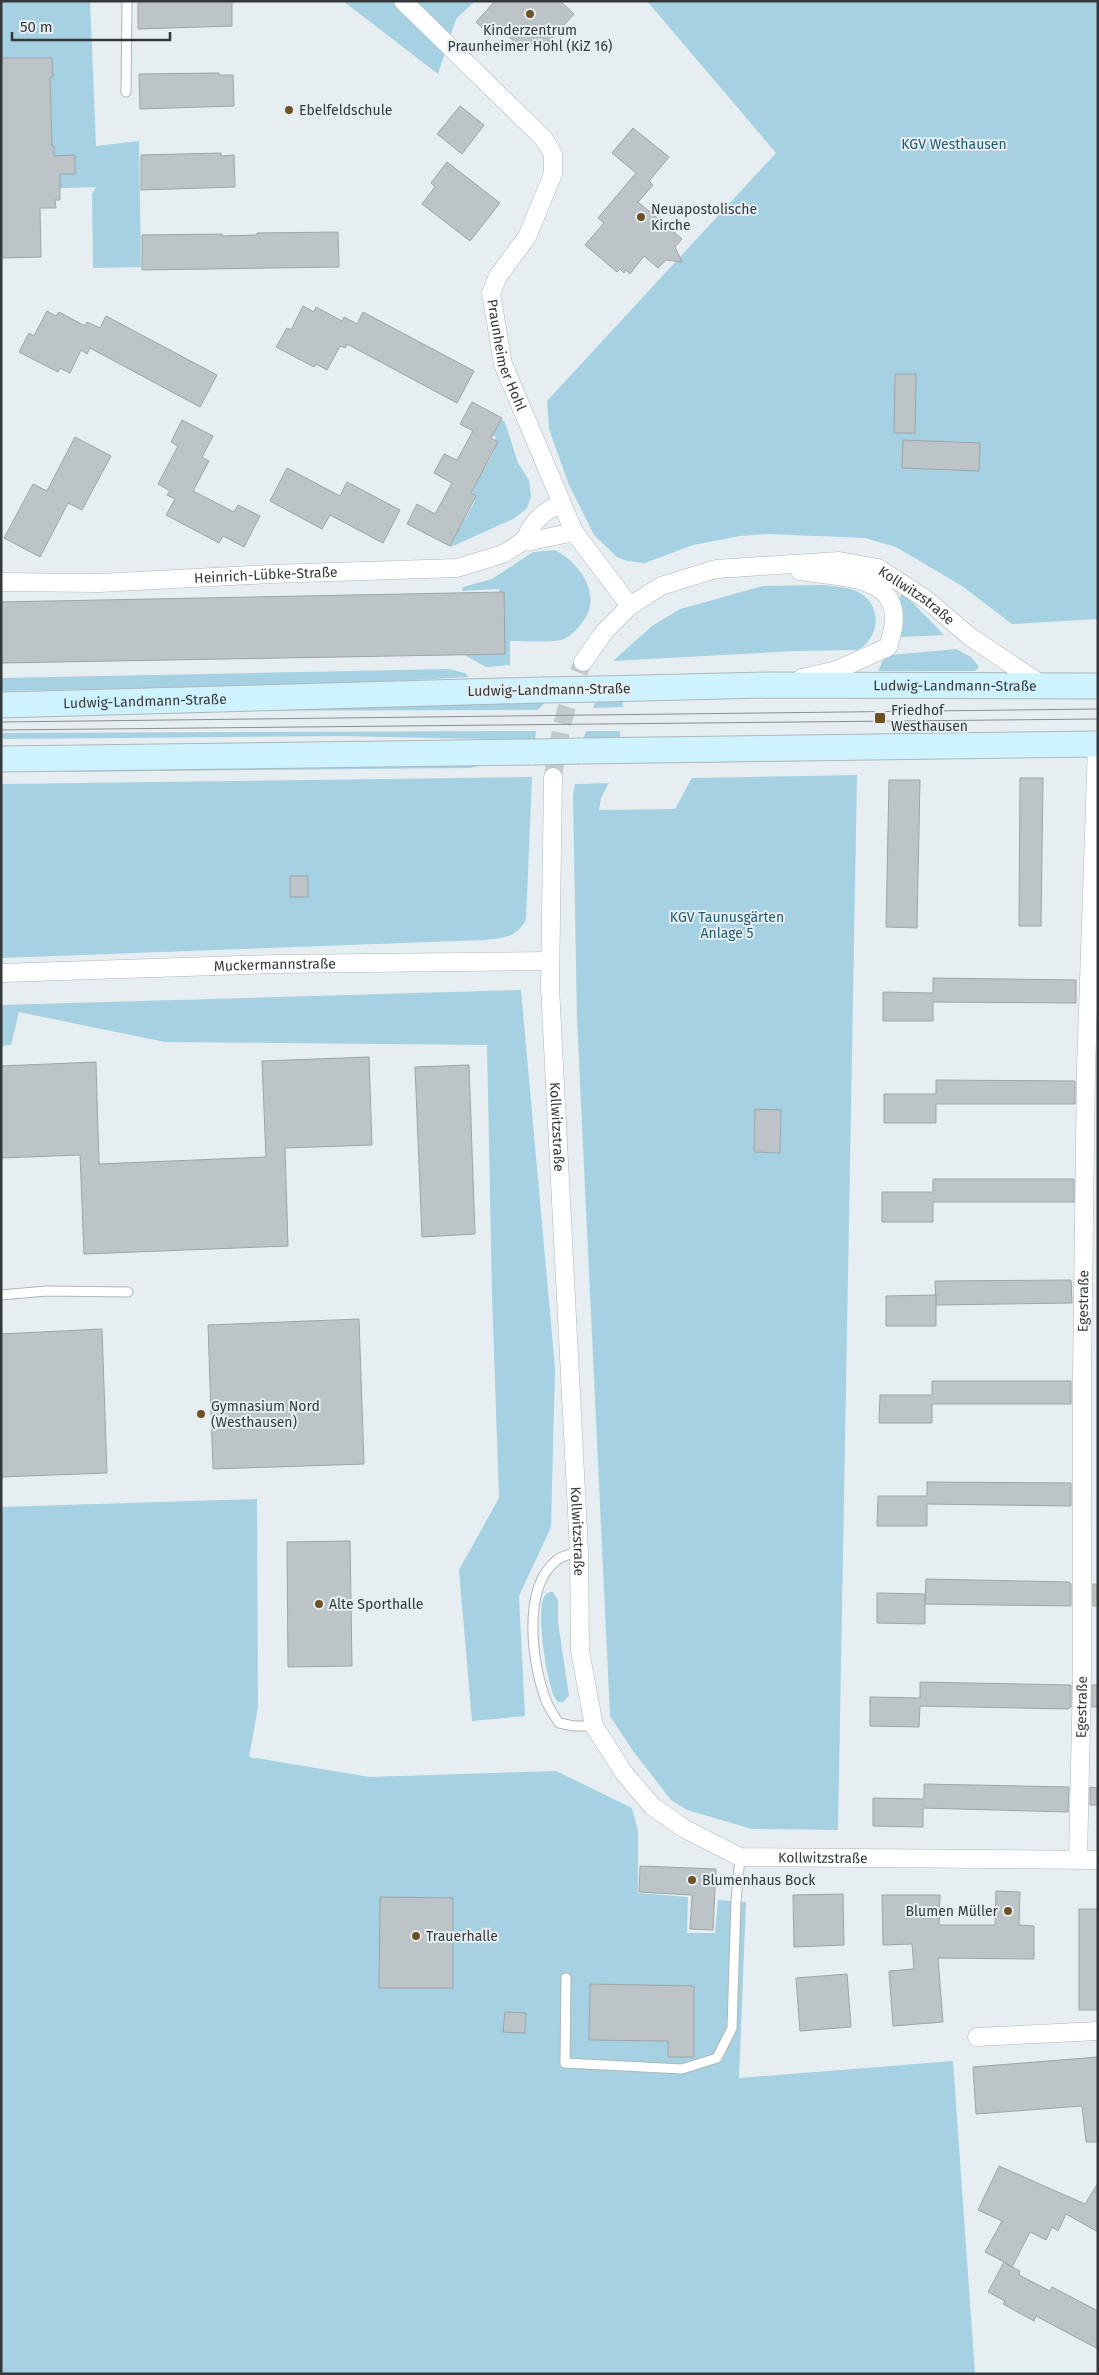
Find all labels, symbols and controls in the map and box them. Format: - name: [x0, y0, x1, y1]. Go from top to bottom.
- marker: Kinderzentrum Praunheimer Hohl (KiZ 16): [524, 8, 536, 20]
- scale bar: [12, 10, 170, 42]
- text: 50 m: [20, 18, 53, 36]
- place label: Kinderzentrum Praunheimer Hohl (KiZ 16): [448, 22, 612, 55]
- place label: Ebelfeldschule: [299, 102, 392, 119]
- marker: Ebelfeldschule: [283, 104, 295, 116]
- park label: KGV Westhausen: [901, 136, 1007, 153]
- place label: Neuapostolische Kirche: [651, 201, 757, 234]
- marker: Neuapostolische Kirche: [635, 211, 647, 223]
- street label: Praunheimer Hohl: [484, 298, 530, 413]
- street label: Kollwitzstraße: [875, 562, 958, 628]
- street label: Heinrich-Lübke-Straße: [194, 563, 338, 587]
- street label: Ludwig-Landmann-Straße: [873, 677, 1037, 694]
- street label: Ludwig-Landmann-Straße: [467, 680, 631, 700]
- street label: Ludwig-Landmann-Straße: [63, 690, 227, 712]
- place label: Friedhof Westhausen: [891, 702, 968, 735]
- marker: Friedhof Westhausen: [873, 711, 887, 725]
- park label: KGV Taunusgärten Anlage 5: [670, 909, 784, 942]
- street label: Muckermannstraße: [214, 955, 336, 975]
- street label: Kollwitzstraße: [546, 1082, 568, 1172]
- street label: Egestraße: [1074, 1270, 1092, 1332]
- place label: Gymnasium Nord (Westhausen): [211, 1398, 320, 1431]
- marker: Gymnasium Nord (Westhausen): [195, 1408, 207, 1420]
- street label: Kollwitzstraße: [567, 1486, 588, 1576]
- place label: Alte Sporthalle: [329, 1596, 423, 1613]
- marker: Alte Sporthalle: [313, 1598, 325, 1610]
- street label: Egestraße: [1072, 1676, 1091, 1738]
- street label: Kollwitzstraße: [778, 1849, 868, 1867]
- place label: Blumenhaus Bock: [702, 1872, 816, 1889]
- marker: Blumenhaus Bock: [686, 1874, 698, 1886]
- place label: Blumen Müller: [905, 1903, 999, 1920]
- marker: Blumen Müller: [1002, 1905, 1014, 1917]
- place label: Trauerhalle: [426, 1928, 498, 1945]
- marker: Trauerhalle: [410, 1930, 422, 1942]

